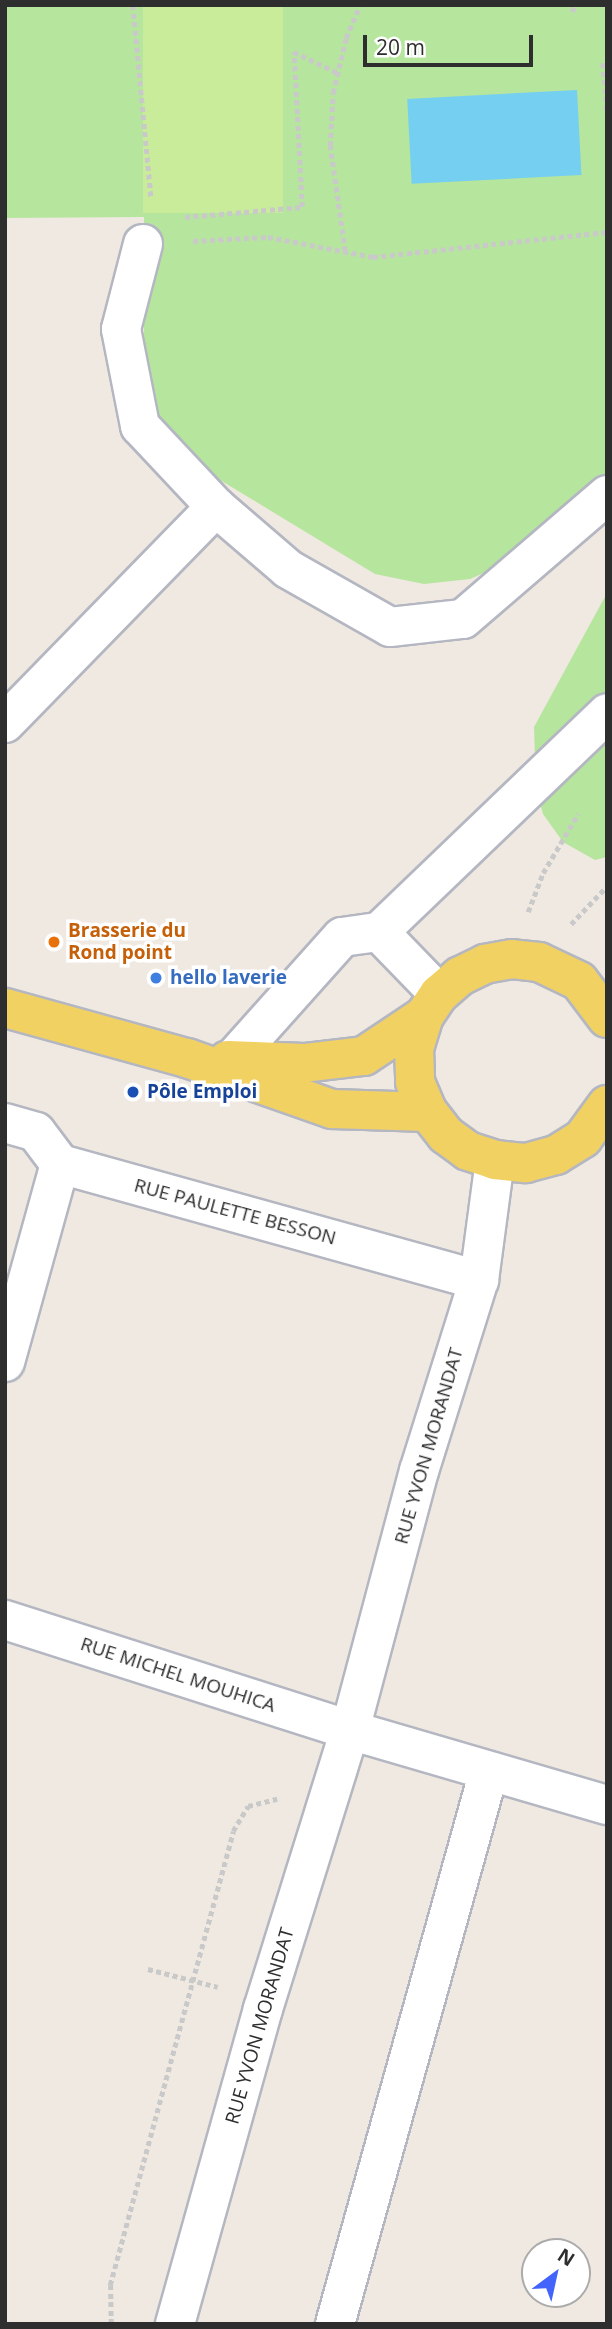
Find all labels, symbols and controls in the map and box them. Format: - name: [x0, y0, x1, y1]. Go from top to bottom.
- scale bar: [367, 21, 537, 65]
- text: 20 m: [376, 33, 425, 61]
- place label: Brasserie du Rond point: [68, 920, 186, 964]
- marker: Brasserie du Rond point: [46, 934, 62, 950]
- place label: hello laverie: [170, 967, 287, 989]
- marker: hello laverie: [148, 970, 164, 986]
- place label: Pôle Emploi: [147, 1081, 257, 1103]
- marker: Pôle Emploi: [125, 1084, 141, 1100]
- street label: RUE PAULETTE BESSON: [132, 1174, 338, 1250]
- street label: RUE YVON MORANDAT: [390, 1345, 468, 1547]
- street label: RUE MICHEL MOUHICA: [78, 1633, 278, 1717]
- street label: RUE YVON MORANDAT: [221, 1925, 299, 2127]
- north arrow: [521, 2238, 591, 2308]
- text: N: [553, 2242, 580, 2272]

